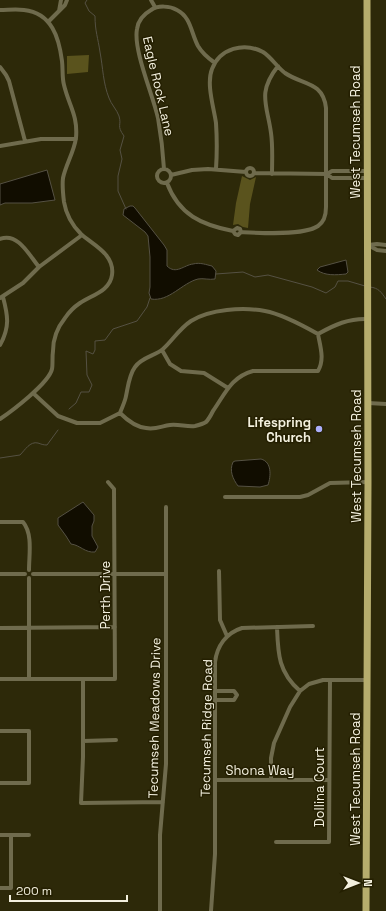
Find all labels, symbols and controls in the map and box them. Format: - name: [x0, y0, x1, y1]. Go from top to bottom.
- street label: Eagle Rock Lane: [139, 35, 178, 138]
- street label: West Tecumseh Road: [347, 65, 364, 199]
- street label: West Tecumseh Road: [348, 389, 365, 523]
- place label: Lifespring Church: [248, 414, 311, 446]
- marker: Lifespring Church: [314, 424, 324, 434]
- street label: Perth Drive: [97, 561, 114, 629]
- street label: Tecumseh Meadows Drive: [145, 637, 164, 799]
- street label: Tecumseh Ridge Road: [197, 659, 216, 797]
- street label: West Tecumseh Road: [347, 712, 364, 846]
- street label: Dollina Court: [311, 747, 328, 827]
- street label: Shona Way: [225, 762, 295, 779]
- north arrow: [338, 863, 378, 903]
- scale bar: [10, 877, 127, 903]
- text: N: [361, 879, 375, 887]
- text: 200 m: [16, 883, 52, 899]

